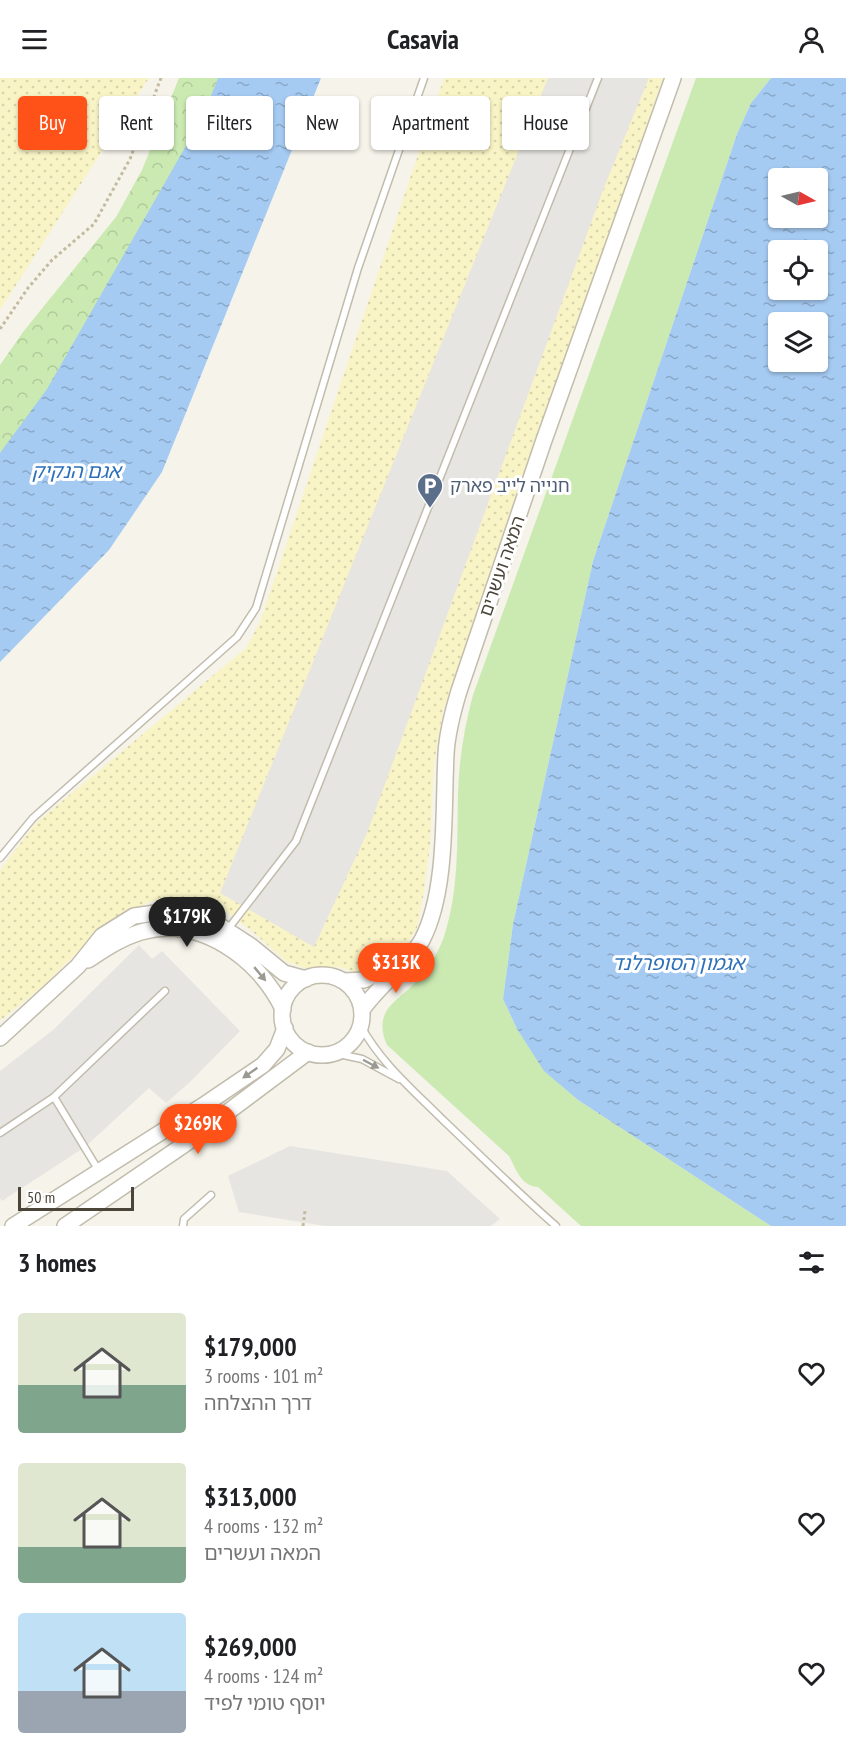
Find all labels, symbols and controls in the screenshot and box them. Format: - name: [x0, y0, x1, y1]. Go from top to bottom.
- text: Casavia: [387, 22, 459, 56]
- icon: menu: [18, 23, 51, 56]
- icon: person: [795, 23, 828, 56]
- chip: Buy: [18, 96, 87, 150]
- chip: Rent: [99, 96, 174, 150]
- chip: Filters: [186, 96, 273, 150]
- chip: New: [285, 96, 359, 150]
- chip: Apartment: [371, 96, 490, 150]
- chip: House: [502, 96, 589, 150]
- north arrow: [768, 168, 828, 228]
- map controls: [768, 168, 828, 372]
- button: locate: [768, 240, 828, 300]
- button: layers: [768, 312, 828, 372]
- water label: אגם הנקיק: [31, 458, 123, 484]
- parking icon: חנייה לייב פארק: [415, 471, 445, 509]
- place label: חנייה לייב פארק: [450, 474, 570, 497]
- street label: המאה ועשרים: [474, 512, 530, 619]
- pin: $179K: [145, 897, 229, 948]
- text: $179K: [163, 903, 211, 929]
- pin: $313K: [354, 943, 438, 994]
- text: $313K: [372, 949, 420, 975]
- water label: אגמון הסופרלנד: [612, 950, 746, 976]
- one-way arrow: [253, 966, 266, 981]
- one-way arrow: [363, 1059, 380, 1069]
- one-way arrow: [242, 1067, 258, 1078]
- pin: $269K: [156, 1104, 240, 1155]
- text: $269K: [174, 1110, 222, 1136]
- scale bar: [18, 1184, 134, 1212]
- text: 50 m: [27, 1187, 55, 1207]
- text: 3 homes: [18, 1246, 96, 1279]
- icon: filters: [795, 1246, 828, 1279]
- text: $179,000: [204, 1330, 297, 1363]
- icon: home: [66, 1337, 138, 1409]
- icon: heart: [795, 1357, 828, 1390]
- text: 3 rooms · 101 m²: [204, 1363, 323, 1389]
- text: דרך ההצלחה: [204, 1390, 312, 1416]
- text: $313,000: [204, 1480, 297, 1513]
- icon: home: [66, 1487, 138, 1559]
- icon: heart: [795, 1507, 828, 1540]
- text: 4 rooms · 132 m²: [204, 1513, 323, 1539]
- text: המאה ועשרים: [204, 1540, 321, 1566]
- text: $269,000: [204, 1630, 297, 1663]
- icon: home: [66, 1637, 138, 1709]
- icon: heart: [795, 1657, 828, 1690]
- text: 4 rooms · 124 m²: [204, 1663, 323, 1689]
- text: יוסף טומי לפיד: [204, 1690, 326, 1716]

